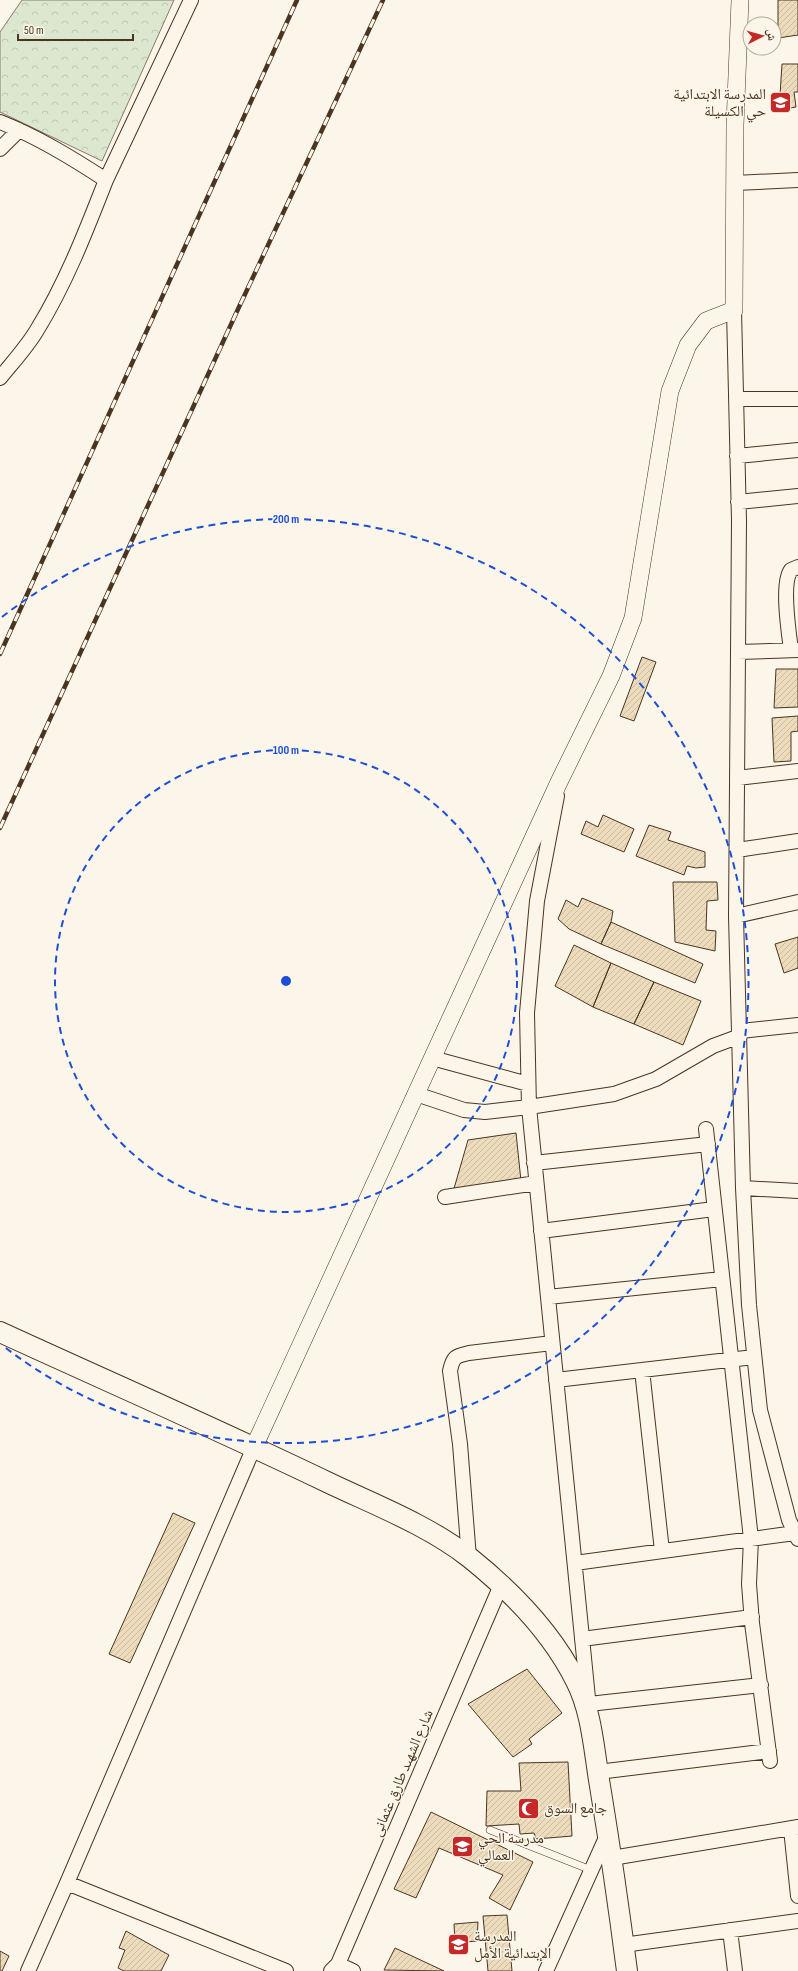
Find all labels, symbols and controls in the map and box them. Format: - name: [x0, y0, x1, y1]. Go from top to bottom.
- scale bar: [18, 16, 133, 42]
- north arrow: [742, 16, 782, 56]
- text: 50 m: [24, 23, 44, 38]
- text: ش: [763, 29, 779, 42]
- place label: المدرسة الابتدائية حي الكسيلة: [673, 85, 766, 123]
- school or university icon: المدرسة الابتدائية حي الكسيلة: [768, 90, 794, 116]
- text: 200 m: [273, 512, 299, 527]
- text: 100 m: [273, 743, 299, 758]
- centre of rings: [279, 974, 293, 988]
- street label: شارع الشهىد طارق عثمانى: [367, 1707, 438, 1840]
- mosque icon: جامع السوق: [516, 1795, 542, 1821]
- place label: جامع السوق: [544, 1799, 608, 1818]
- place label: مدرسة الحي العمالي: [478, 1829, 544, 1867]
- school or university icon: مدرسة الحي العمالي: [449, 1834, 475, 1860]
- place label: المدرسة الإبتدائية الأمل: [474, 1927, 551, 1963]
- school or university icon: المدرسة الإبتدائية الأمل: [446, 1932, 472, 1958]

